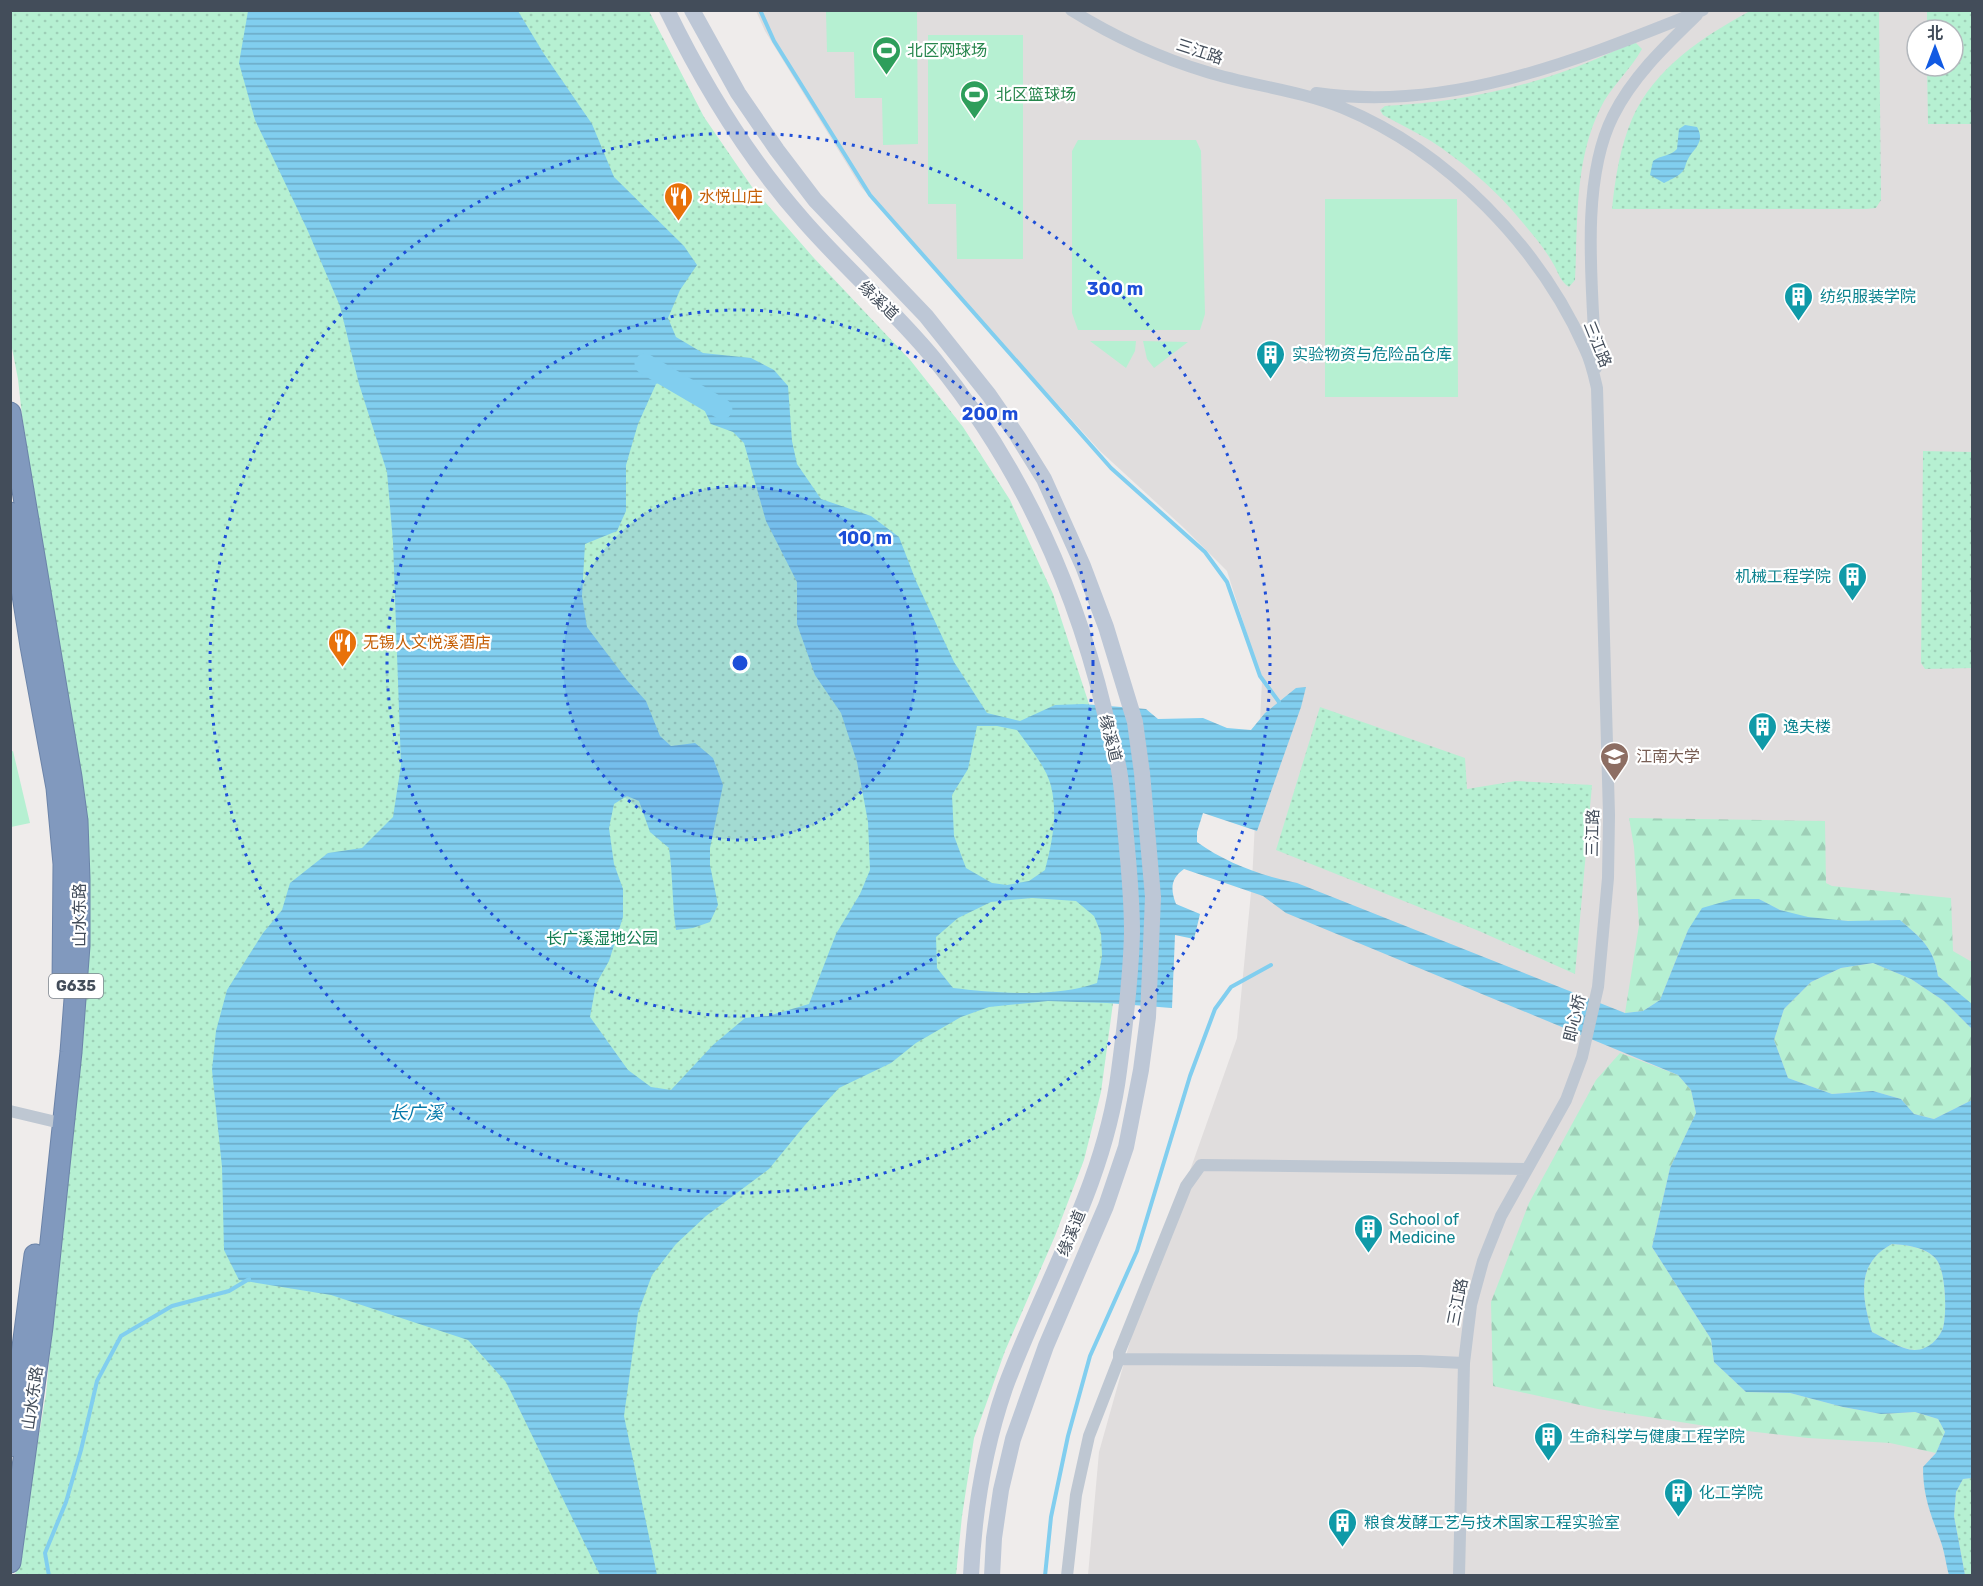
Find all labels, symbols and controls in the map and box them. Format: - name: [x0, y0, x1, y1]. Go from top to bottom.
- north arrow: [1905, 18, 1965, 78]
- text: 北: [1927, 24, 1943, 43]
- sports icon: 北区网球场: [870, 34, 902, 76]
- street label: 三江路: [1174, 35, 1226, 68]
- place label: 北区网球场: [907, 41, 987, 60]
- sports icon: 北区篮球场: [959, 78, 991, 120]
- place label: 北区篮球场: [996, 85, 1076, 104]
- restaurant icon: 水悦山庄: [662, 180, 694, 222]
- place label: 水悦山庄: [699, 187, 763, 206]
- street label: 缘溪道: [855, 277, 903, 324]
- text: 300 m: [1087, 278, 1143, 300]
- building icon: 纺织服装学院: [1783, 280, 1815, 322]
- place label: 纺织服装学院: [1820, 287, 1916, 306]
- street label: 三江路: [1580, 318, 1615, 370]
- building icon: 实验物资与危险品仓库: [1255, 338, 1287, 380]
- place label: 实验物资与危险品仓库: [1292, 345, 1452, 364]
- text: 200 m: [962, 403, 1018, 425]
- text: 100 m: [838, 527, 892, 549]
- building icon: 机械工程学院: [1836, 560, 1868, 602]
- place label: 机械工程学院: [1735, 567, 1831, 586]
- restaurant icon: 无锡人文悦溪酒店: [326, 626, 358, 668]
- place label: 无锡人文悦溪酒店: [363, 633, 491, 652]
- centre of rings: [730, 653, 750, 673]
- building icon: 逸夫楼: [1746, 710, 1778, 752]
- street label: 缘溪道: [1095, 713, 1126, 764]
- place label: 逸夫楼: [1783, 717, 1831, 736]
- school or university icon: 江南大学: [1599, 740, 1631, 782]
- place label: 江南大学: [1636, 747, 1700, 766]
- street label: 三江路: [1583, 809, 1602, 857]
- street label: 山水东路: [70, 883, 89, 947]
- park label: 长广溪湿地公园: [546, 929, 658, 948]
- road number: G635: [49, 974, 103, 998]
- street label: 即心桥: [1560, 993, 1589, 1044]
- water label: 长广溪: [389, 1102, 445, 1124]
- street label: 缘溪道: [1054, 1207, 1089, 1259]
- place label: School of Medicine: [1389, 1210, 1460, 1247]
- building icon: School of Medicine: [1352, 1212, 1384, 1254]
- street label: 三江路: [1444, 1277, 1471, 1327]
- street label: 山水东路: [19, 1365, 46, 1431]
- building icon: 生命科学与健康工程学院: [1532, 1420, 1564, 1462]
- place label: 生命科学与健康工程学院: [1569, 1427, 1745, 1446]
- building icon: 化工学院: [1662, 1476, 1694, 1518]
- place label: 化工学院: [1699, 1483, 1763, 1502]
- building icon: 粮食发酵工艺与技术国家工程实验室: [1327, 1506, 1359, 1548]
- place label: 粮食发酵工艺与技术国家工程实验室: [1364, 1513, 1620, 1532]

